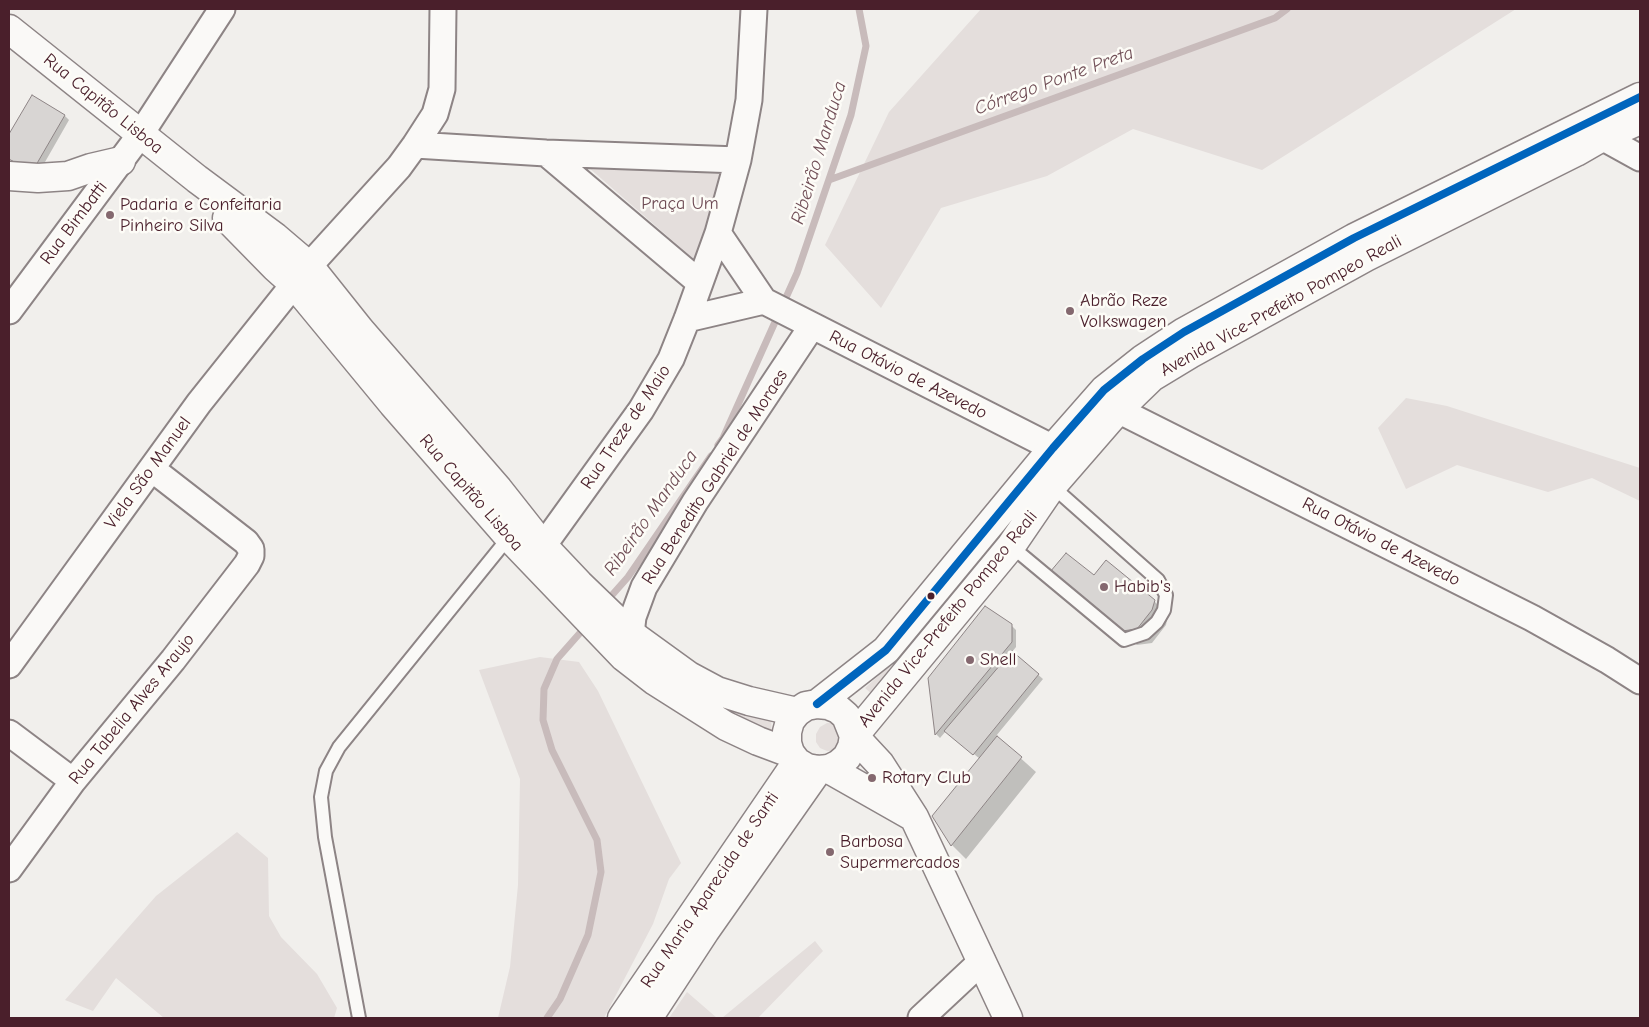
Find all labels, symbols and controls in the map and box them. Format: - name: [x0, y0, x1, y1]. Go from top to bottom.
- water label: Córrego Ponte Preta: [972, 42, 1136, 120]
- street label: Rua Capitão Lisboa: [39, 49, 167, 159]
- water label: Ribeirão Manduca: [786, 79, 852, 227]
- street label: Rua Bimbatti: [36, 177, 112, 269]
- park label: Praça Um: [641, 193, 719, 215]
- place label: Padaria e Confeitaria Pinheiro Silva: [120, 194, 282, 236]
- marker: Padaria e Confeitaria Pinheiro Silva: [104, 209, 116, 221]
- street label: Avenida Vice-Prefeito Pompeo Reali: [1156, 230, 1406, 382]
- place label: Abrão Reze Volkswagen: [1080, 290, 1167, 332]
- marker: Abrão Reze Volkswagen: [1064, 305, 1076, 317]
- street label: Rua Otávio de Azevedo: [825, 326, 991, 424]
- street label: Rua Treze de Maio: [576, 361, 676, 493]
- street label: Rua Benedito Gabriel de Moraes: [637, 365, 793, 589]
- street label: Viela São Manuel: [100, 413, 196, 533]
- street label: Rua Capitão Lisboa: [414, 430, 528, 556]
- water label: Ribeirão Manduca: [599, 446, 703, 580]
- street label: Rua Otávio de Azevedo: [1298, 493, 1464, 591]
- street label: Avenida Vice-Prefeito Pompeo Reali: [854, 506, 1042, 732]
- place label: Habib's: [1114, 576, 1171, 598]
- marker: Habib's: [1098, 581, 1110, 593]
- unlabelled marker: [926, 591, 936, 601]
- street label: Rua Tabelia Alves Araujo: [65, 629, 199, 789]
- place label: Shell: [980, 649, 1016, 671]
- marker: Shell: [964, 654, 976, 666]
- place label: Rotary Club: [882, 767, 971, 789]
- marker: Rotary Club: [866, 772, 878, 784]
- street label: Rua Maria Aparecida de Santi: [636, 788, 784, 992]
- place label: Barbosa Supermercados: [840, 831, 960, 874]
- marker: Barbosa Supermercados: [824, 846, 836, 858]

